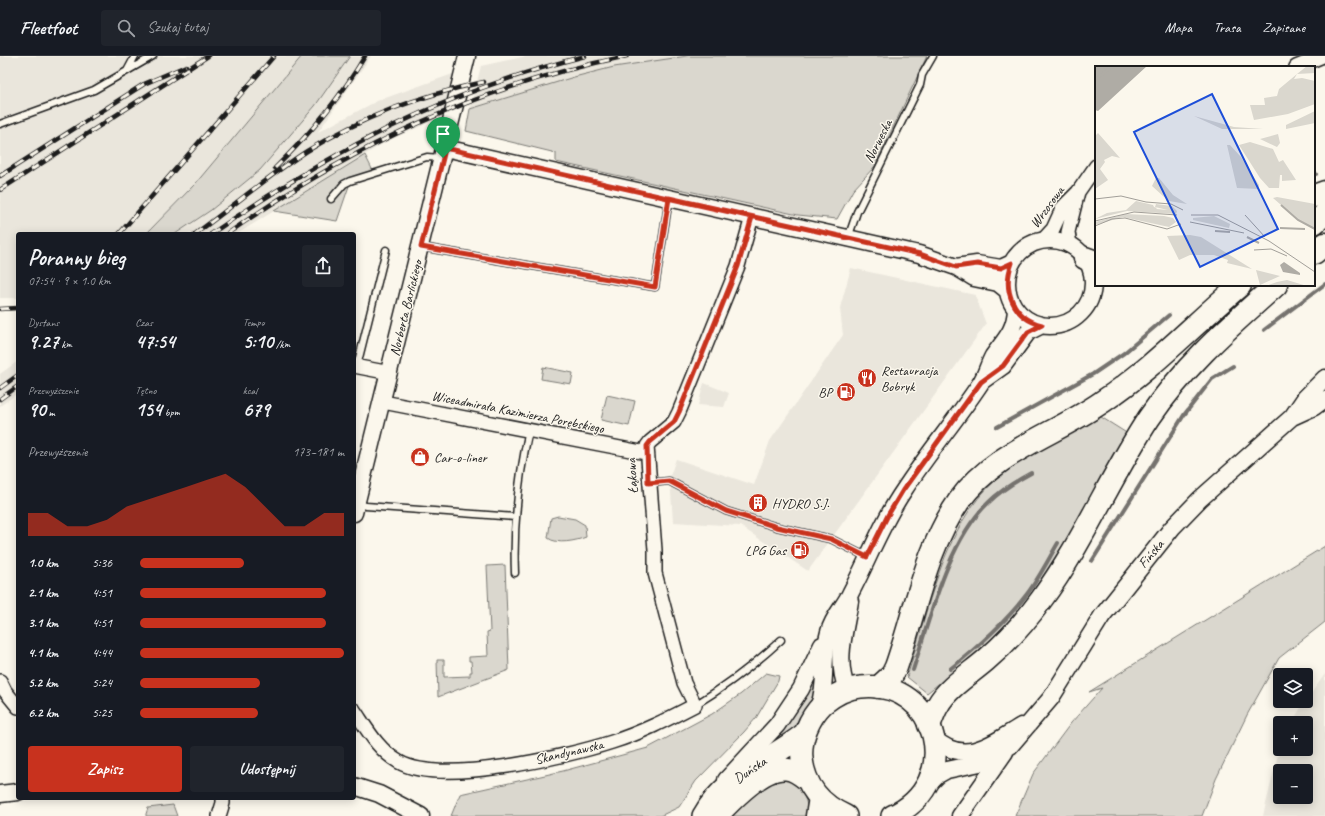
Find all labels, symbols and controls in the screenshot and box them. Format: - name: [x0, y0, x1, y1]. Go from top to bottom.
- search box: [101, 10, 381, 46]
- text: Fleetfoot: [20, 16, 77, 40]
- icon: search: [115, 17, 137, 39]
- text: Szukaj tutaj: [147, 18, 208, 37]
- text: Mapa: [1165, 19, 1192, 36]
- text: Trasa: [1214, 19, 1241, 36]
- text: Zapisane: [1263, 19, 1305, 36]
- inset map: [1095, 66, 1315, 286]
- street label: Norweska: [860, 116, 897, 165]
- pin: [426, 117, 460, 158]
- icon: arrive: [432, 123, 454, 145]
- street label: Wrzosowa: [1026, 182, 1068, 231]
- text: Poranny bieg: [28, 244, 125, 272]
- button: share: [302, 245, 344, 287]
- street label: Norberta Barlickiego: [386, 256, 427, 358]
- text: 07:54 · 9 × 1.0 km: [28, 273, 111, 289]
- text: Dystans: [28, 315, 59, 329]
- text: Czas: [135, 315, 153, 329]
- text: Tempo: [243, 315, 264, 329]
- text: 9.27: [28, 329, 59, 354]
- text: 47:54: [135, 329, 175, 354]
- text: 5:10: [243, 329, 273, 354]
- text: km: [59, 337, 72, 351]
- text: /km: [273, 337, 290, 351]
- place label: Restauracja Bobryk: [881, 362, 939, 395]
- restaurant icon: Restauracja Bobryk: [856, 367, 878, 389]
- fuel station icon: BP: [835, 381, 857, 403]
- text: Przewyższenie: [28, 383, 78, 397]
- text: Tętno: [135, 383, 156, 397]
- text: kcal: [243, 383, 257, 397]
- place label: BP: [818, 384, 834, 401]
- street label: Wiceadmirała Kazimierza Porębskiego: [431, 387, 606, 437]
- text: 90: [28, 397, 46, 422]
- text: 154: [135, 397, 162, 422]
- text: 679: [243, 397, 270, 422]
- text: m: [46, 405, 55, 419]
- text: bpm: [162, 405, 180, 419]
- text: Przewyższenie: [28, 444, 88, 460]
- text: 173–181 m: [293, 444, 344, 460]
- shop icon: Car-o-liner: [409, 446, 431, 468]
- place label: Car-o-liner: [434, 449, 488, 466]
- street label: Łąkowa: [622, 457, 642, 494]
- building icon: HYDRO S.J.: [747, 492, 769, 514]
- place label: HYDRO S.J.: [772, 495, 830, 512]
- street label: Fińska: [1134, 536, 1168, 571]
- fuel station icon: LPG Gas: [789, 539, 811, 561]
- place label: LPG Gas: [745, 542, 787, 559]
- text: 1.0 km: [28, 555, 58, 571]
- text: 5:36: [92, 555, 112, 571]
- text: 2.1 km: [28, 585, 58, 601]
- text: 4:51: [92, 585, 112, 601]
- text: 3.1 km: [28, 615, 58, 631]
- text: 4:51: [92, 615, 112, 631]
- text: 4.1 km: [28, 645, 58, 661]
- text: 4:44: [92, 645, 112, 661]
- map controls: [1273, 668, 1313, 804]
- button: layers: [1273, 668, 1313, 708]
- text: 5.2 km: [28, 675, 58, 691]
- text: 5:24: [92, 675, 112, 691]
- text: 6.2 km: [28, 705, 59, 721]
- text: 5:25: [92, 705, 112, 721]
- button: +: [1273, 716, 1313, 756]
- street label: Skandynawska: [533, 736, 606, 768]
- button: Zapisz: [28, 746, 182, 792]
- button: Udostępnij: [190, 746, 344, 792]
- street label: Duńska: [730, 753, 770, 787]
- button: −: [1273, 764, 1313, 804]

